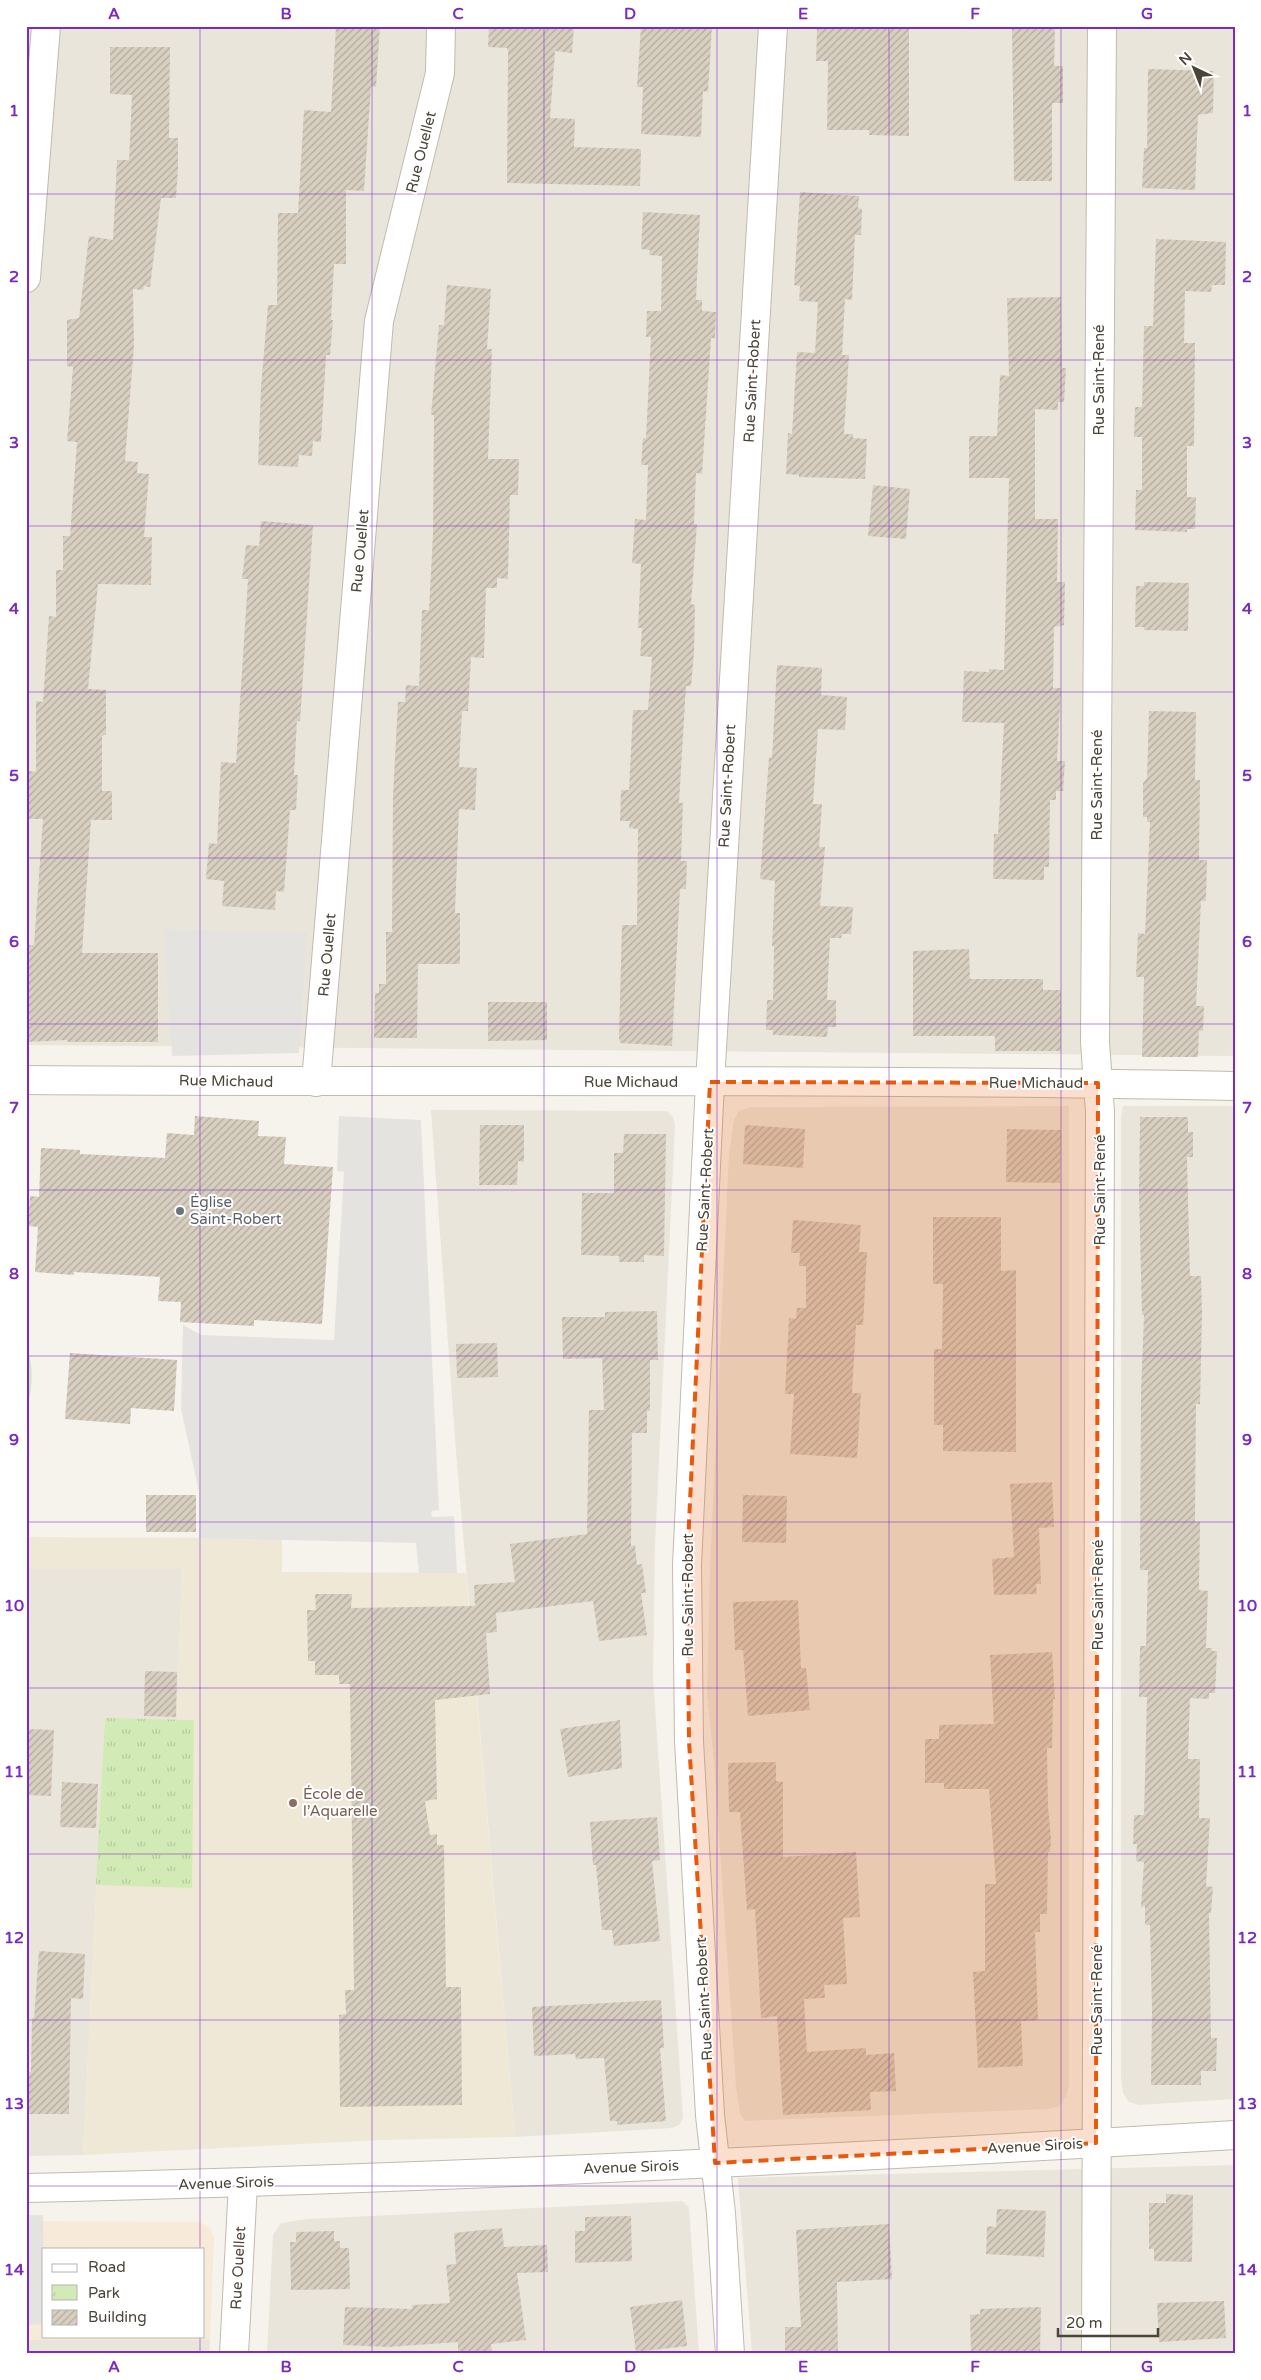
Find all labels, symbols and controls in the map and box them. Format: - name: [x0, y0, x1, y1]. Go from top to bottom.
- text: A: [108, 4, 120, 24]
- text: B: [280, 4, 292, 24]
- text: C: [452, 4, 464, 24]
- text: D: [624, 4, 636, 24]
- text: E: [798, 4, 808, 24]
- text: F: [970, 4, 980, 24]
- text: G: [1141, 4, 1153, 24]
- north arrow: [1168, 42, 1218, 92]
- text: N: [1176, 49, 1195, 69]
- text: 1: [9, 101, 19, 121]
- text: 1: [1242, 101, 1252, 121]
- street label: Rue Ouellet: [402, 109, 440, 195]
- text: 2: [9, 267, 19, 287]
- text: 2: [1242, 267, 1252, 287]
- street label: Rue Saint-Robert: [740, 319, 764, 443]
- street label: Rue Saint-René: [1090, 324, 1108, 436]
- text: 3: [9, 433, 19, 453]
- text: 3: [1242, 433, 1252, 453]
- street label: Rue Ouellet: [347, 508, 373, 593]
- text: 4: [9, 599, 19, 619]
- text: 4: [1242, 599, 1252, 619]
- street label: Rue Saint-Robert: [715, 724, 739, 848]
- street label: Rue Saint-René: [1088, 729, 1106, 841]
- text: 5: [9, 766, 19, 786]
- text: 5: [1242, 766, 1252, 786]
- street label: Rue Ouellet: [314, 912, 340, 997]
- text: 6: [9, 932, 19, 952]
- text: 6: [1242, 932, 1252, 952]
- street label: Rue Michaud: [179, 1071, 273, 1091]
- street label: Rue Michaud: [584, 1073, 678, 1091]
- street label: Rue Michaud: [989, 1074, 1083, 1092]
- text: 7: [9, 1098, 19, 1118]
- text: 7: [1242, 1098, 1252, 1118]
- street label: Rue Saint-Robert: [693, 1128, 717, 1252]
- street label: Rue Saint-René: [1091, 1134, 1109, 1246]
- place label: Église Saint-Robert: [190, 1193, 282, 1228]
- marker: Église Saint-Robert: [174, 1205, 186, 1217]
- text: 8: [9, 1264, 19, 1284]
- text: 8: [1242, 1264, 1252, 1284]
- text: 9: [9, 1430, 19, 1450]
- text: 9: [1242, 1430, 1252, 1450]
- street label: Rue Saint-Robert: [679, 1533, 697, 1657]
- street label: Rue Saint-René: [1089, 1539, 1107, 1651]
- text: 10: [4, 1596, 24, 1616]
- text: 10: [1237, 1596, 1257, 1616]
- text: 11: [4, 1762, 24, 1782]
- text: 11: [1237, 1762, 1257, 1782]
- place label: École de l’Aquarelle: [303, 1785, 378, 1820]
- marker: École de l’Aquarelle: [287, 1797, 299, 1809]
- text: 12: [4, 1928, 24, 1948]
- text: 12: [1237, 1928, 1257, 1948]
- street label: Rue Saint-Robert: [692, 1937, 716, 2061]
- street label: Rue Saint-René: [1088, 1944, 1106, 2056]
- text: 13: [4, 2094, 24, 2114]
- text: 13: [1237, 2094, 1257, 2114]
- street label: Avenue Sirois: [987, 2134, 1083, 2158]
- street label: Avenue Sirois: [583, 2156, 679, 2178]
- street label: Avenue Sirois: [178, 2172, 274, 2194]
- street label: Rue Ouellet: [227, 2226, 249, 2310]
- legend: [42, 2248, 205, 2338]
- text: Road: [88, 2258, 126, 2276]
- text: 14: [4, 2260, 24, 2280]
- text: 14: [1237, 2260, 1257, 2280]
- text: Park: [88, 2284, 120, 2302]
- scale bar: [1058, 2305, 1158, 2337]
- text: Building: [88, 2308, 147, 2326]
- text: 20 m: [1066, 2314, 1103, 2332]
- text: A: [108, 2357, 120, 2377]
- text: B: [280, 2357, 292, 2377]
- text: C: [452, 2357, 464, 2377]
- text: D: [624, 2357, 636, 2377]
- text: E: [798, 2357, 808, 2377]
- text: F: [970, 2357, 980, 2377]
- text: G: [1141, 2357, 1153, 2377]

